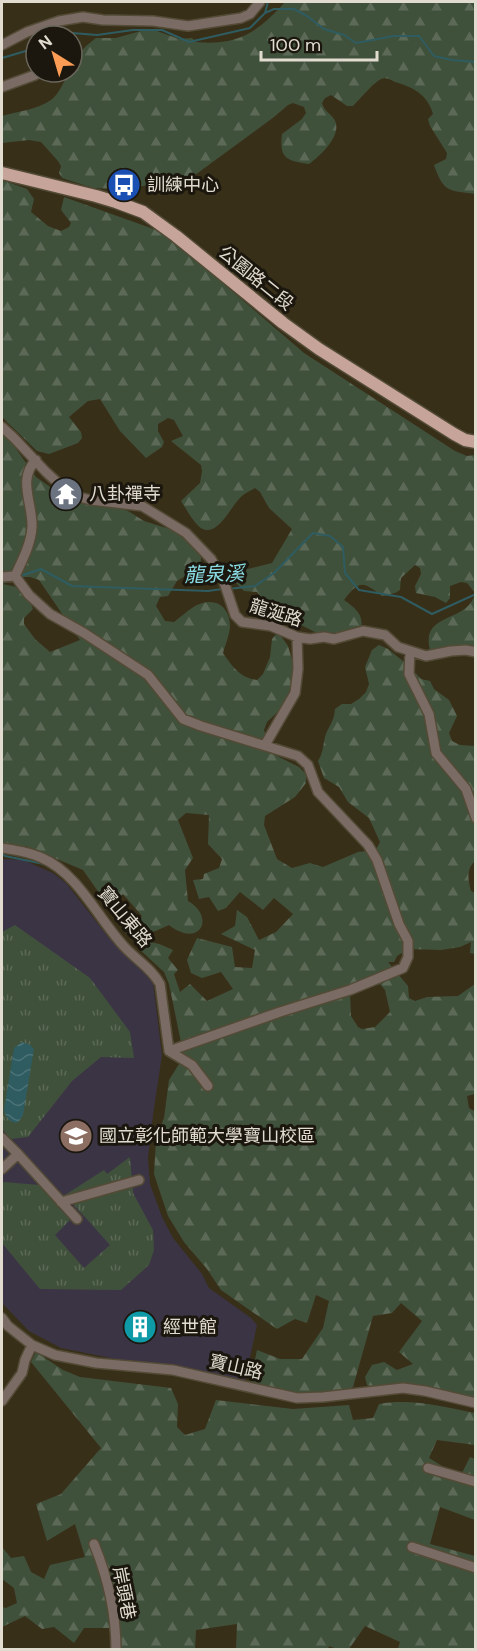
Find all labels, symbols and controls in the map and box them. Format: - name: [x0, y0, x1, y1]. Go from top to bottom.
- north arrow: [24, 24, 84, 84]
- scale bar: [261, 24, 376, 62]
- text: N: [34, 31, 56, 54]
- text: 100 m: [270, 33, 321, 57]
- bus stop icon: 訓練中心: [106, 167, 142, 203]
- place label: 訓練中心: [147, 173, 219, 197]
- street label: 公園路二段: [213, 240, 299, 316]
- temple icon: 八卦禪寺: [48, 476, 84, 512]
- place label: 八卦禪寺: [89, 482, 161, 506]
- water label: 龍泉溪: [184, 560, 247, 588]
- street label: 龍涎路: [247, 594, 305, 632]
- street label: 寶山東路: [93, 882, 157, 952]
- school or university icon: 國立彰化師範大學寶山校區: [58, 1118, 94, 1154]
- place label: 國立彰化師範大學寶山校區: [99, 1124, 315, 1148]
- building icon: 經世館: [122, 1309, 158, 1345]
- place label: 經世館: [163, 1315, 217, 1339]
- street label: 寶山路: [207, 1349, 265, 1385]
- street label: 岸頭巷: [107, 1564, 141, 1622]

